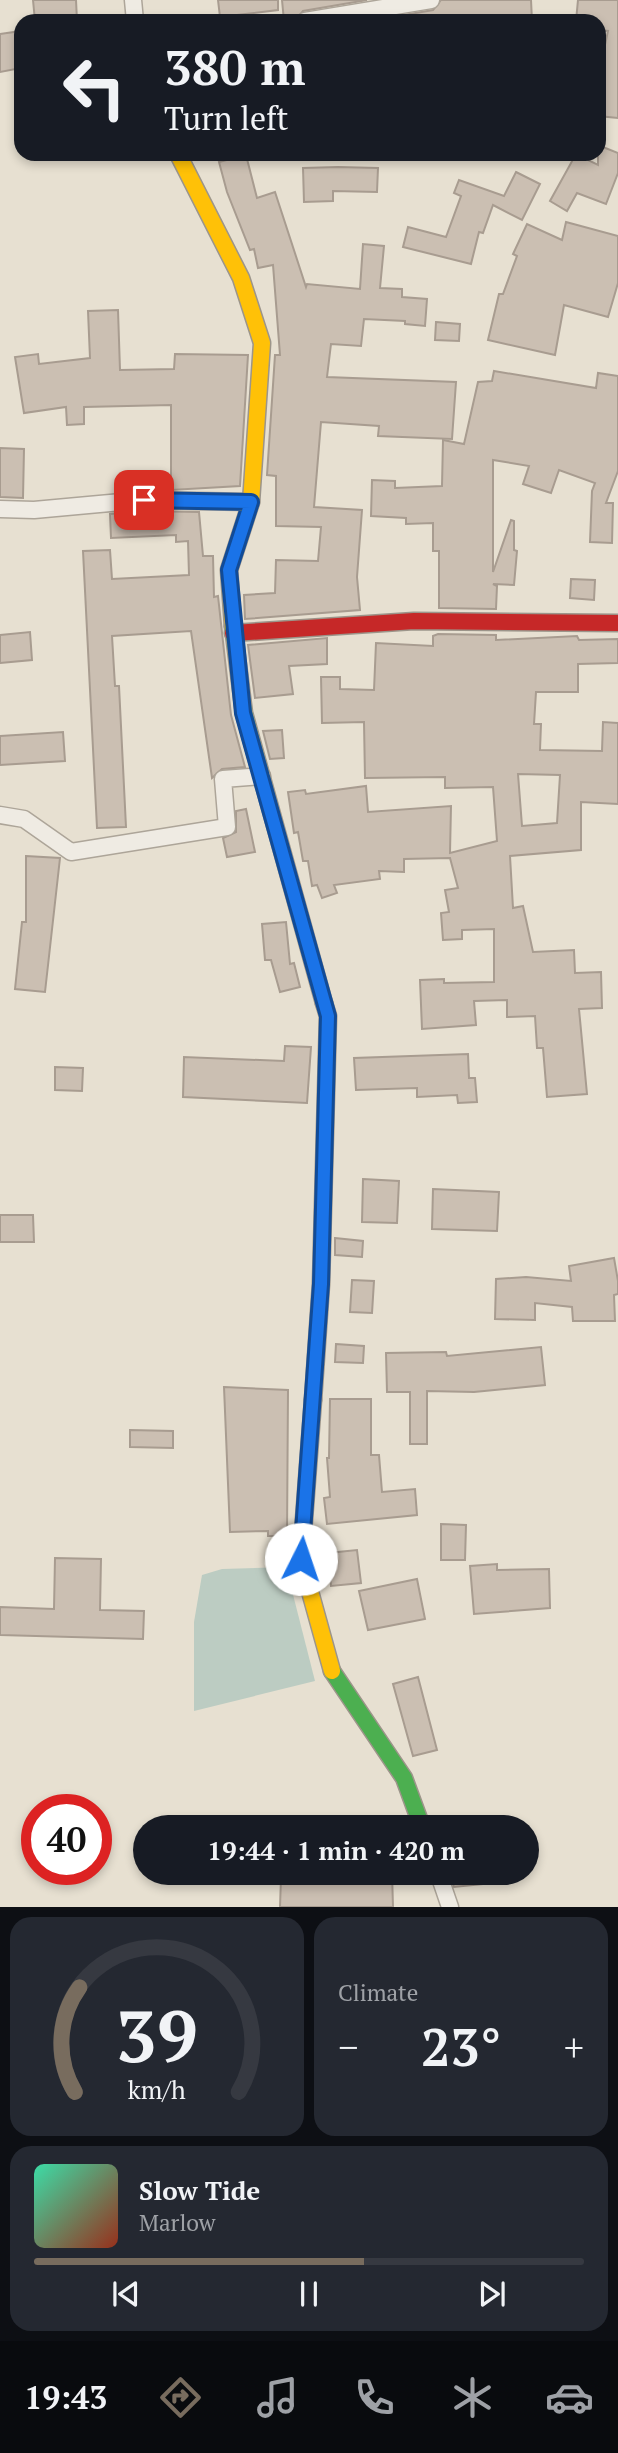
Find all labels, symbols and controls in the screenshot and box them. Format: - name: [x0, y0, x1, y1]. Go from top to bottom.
- text: 380 m: [164, 34, 306, 99]
- icon: left: [49, 42, 140, 133]
- text: Turn left: [164, 97, 288, 139]
- pin: [114, 470, 174, 530]
- icon: arrive: [125, 481, 163, 519]
- position arrow: [264, 1522, 338, 1596]
- speed limit sign: 40: [21, 1794, 112, 1885]
- text: 19:44 · 1 min · 420 m: [207, 1833, 465, 1867]
- text: Climate: [338, 1977, 418, 2008]
- text: 39: [116, 1987, 198, 2084]
- text: 23°: [421, 2012, 501, 2081]
- text: −: [338, 2022, 358, 2072]
- text: +: [564, 2022, 584, 2072]
- text: km/h: [128, 2073, 186, 2106]
- text: Slow Tide: [139, 2173, 260, 2207]
- text: Marlow: [139, 2207, 216, 2238]
- icon: previous: [107, 2275, 145, 2313]
- icon: pause: [290, 2275, 328, 2313]
- icon: next: [473, 2275, 511, 2313]
- icon: directions: [156, 2373, 205, 2422]
- icon: music: [253, 2373, 302, 2422]
- icon: phone: [350, 2373, 399, 2422]
- icon: climate: [448, 2373, 497, 2422]
- icon: car: [545, 2373, 594, 2422]
- text: 19:43: [24, 2376, 107, 2418]

